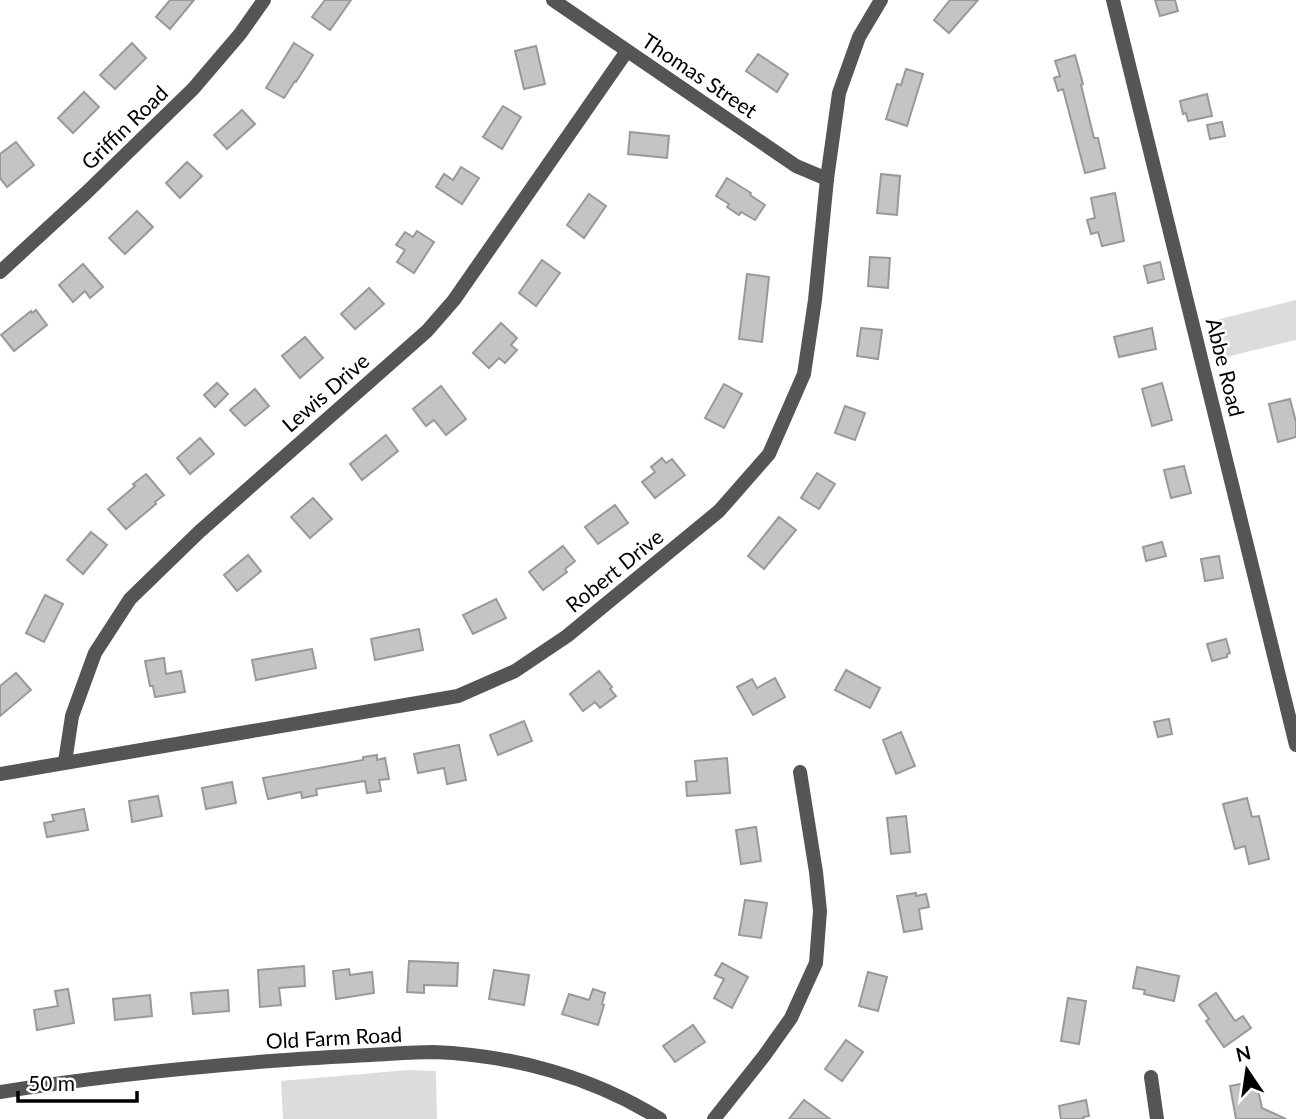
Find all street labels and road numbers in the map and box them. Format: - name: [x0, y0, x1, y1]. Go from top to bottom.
- street label: Thomas Street: [638, 27, 763, 123]
- street label: Griffin Road: [76, 80, 172, 174]
- street label: Abbe Road: [1202, 315, 1250, 419]
- street label: Lewis Drive: [276, 347, 374, 437]
- street label: Robert Drive: [560, 523, 668, 617]
- street label: Old Farm Road: [265, 1021, 403, 1053]

